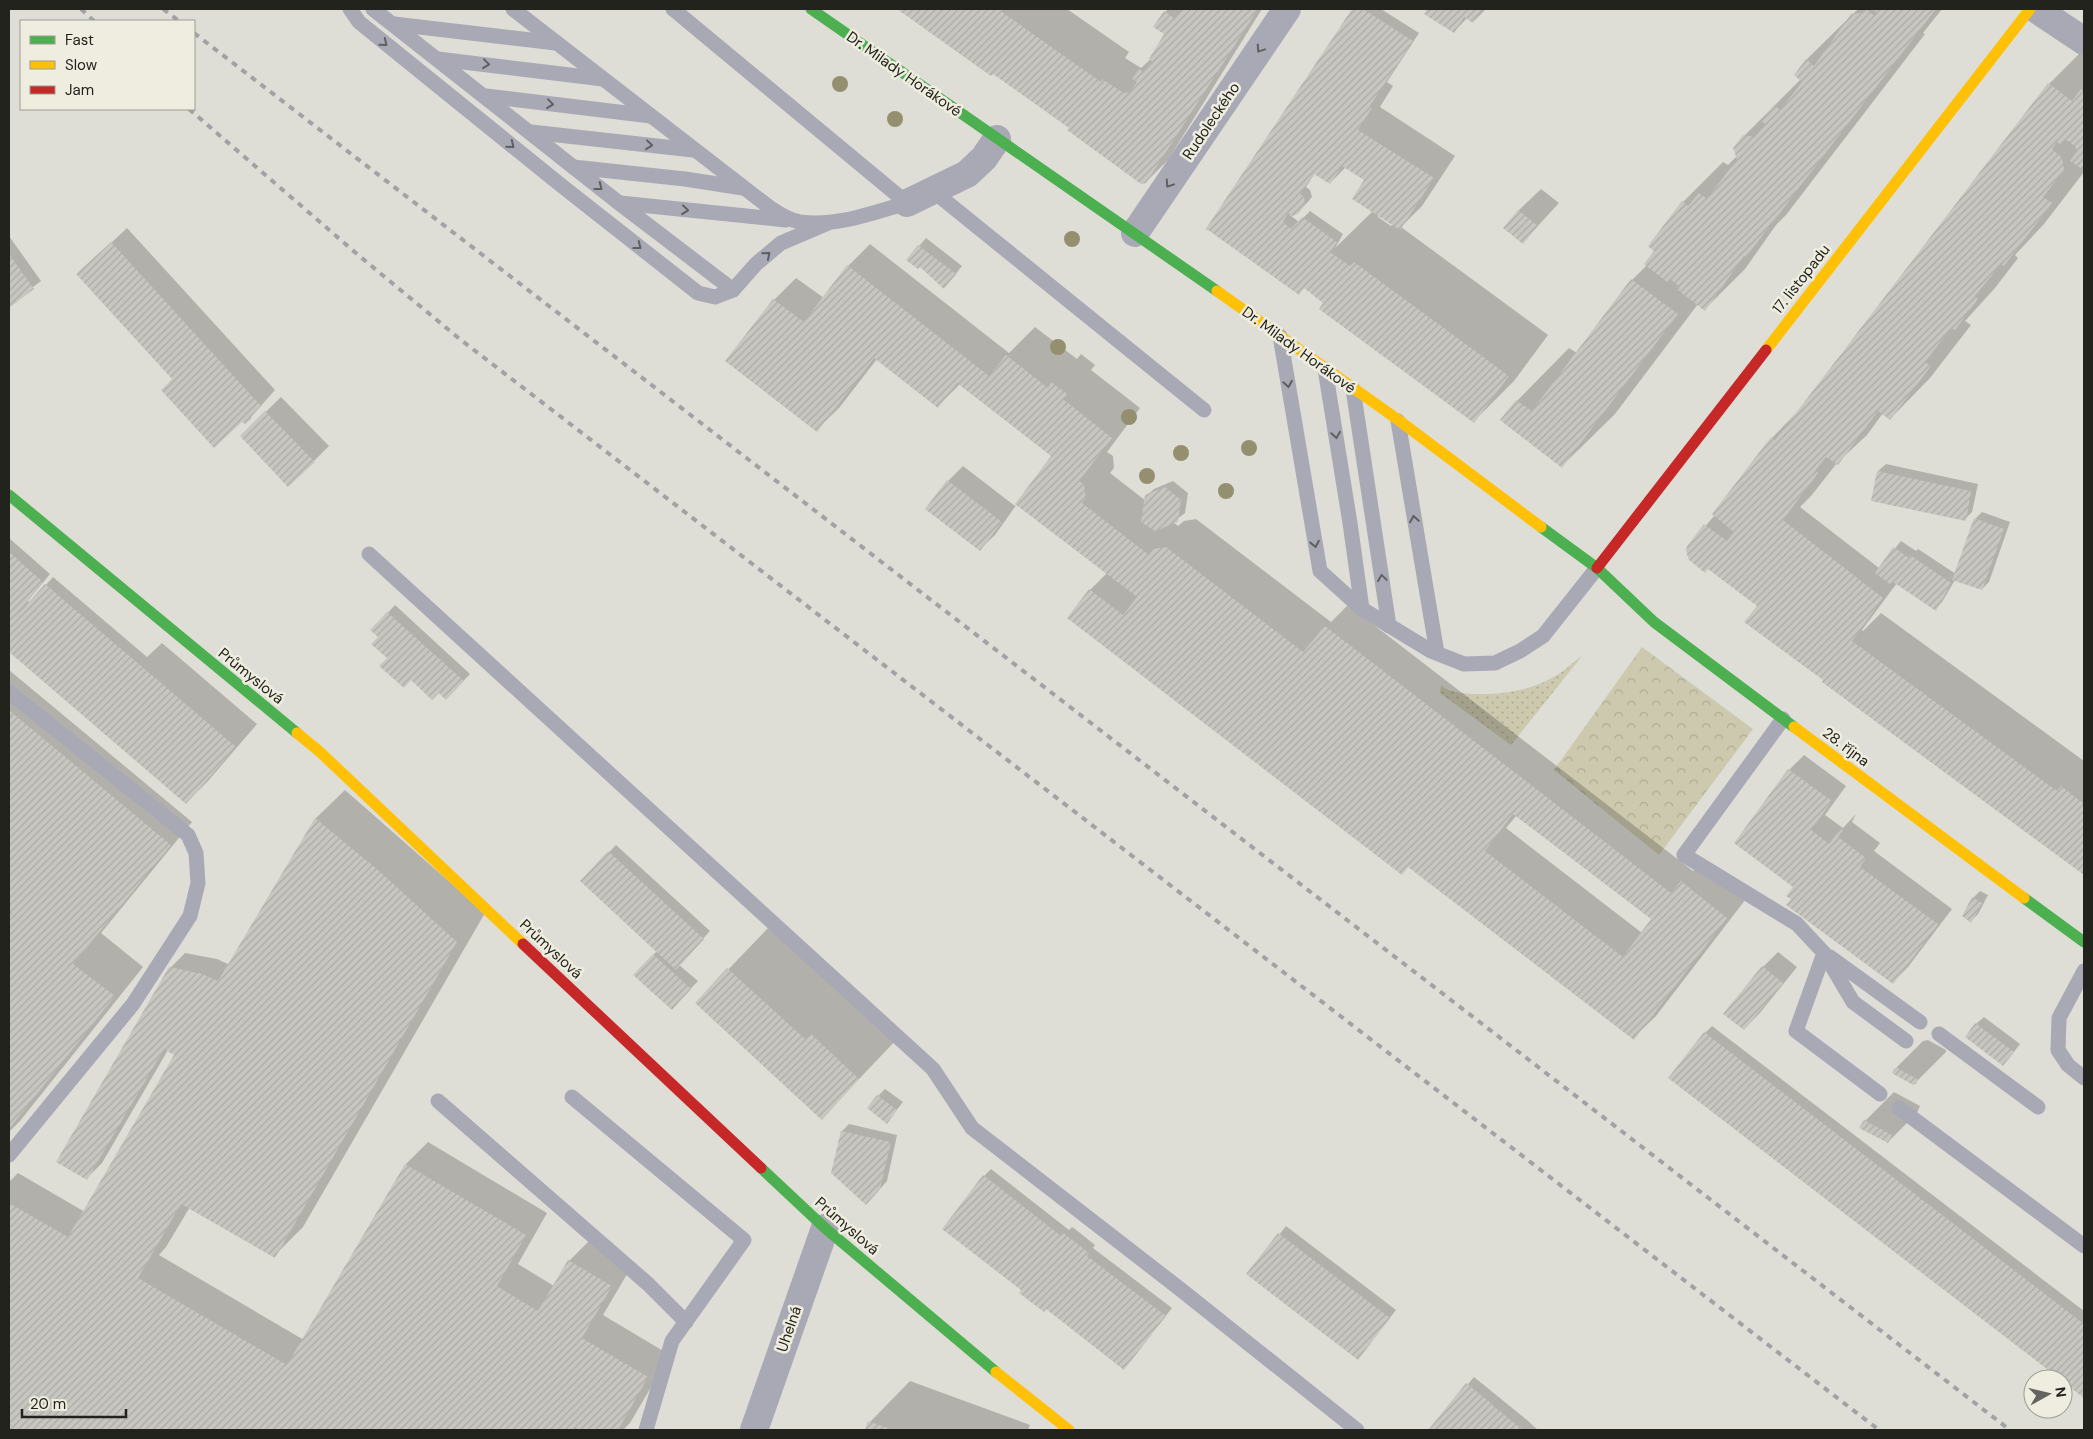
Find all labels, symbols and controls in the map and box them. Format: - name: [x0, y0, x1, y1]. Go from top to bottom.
- legend: [20, 20, 195, 110]
- street label: Dr. Milady Horákové: [843, 27, 965, 121]
- text: Fast: [65, 30, 94, 50]
- one-way arrow: [378, 37, 387, 45]
- one-way arrow: [1256, 44, 1266, 53]
- text: Slow: [65, 55, 98, 75]
- one-way arrow: [483, 58, 491, 69]
- street label: Rudoleckého: [1178, 78, 1244, 164]
- text: Jam: [65, 80, 94, 100]
- one-way arrow: [546, 98, 554, 109]
- one-way arrow: [505, 139, 514, 148]
- one-way arrow: [645, 139, 653, 150]
- one-way arrow: [1166, 179, 1175, 188]
- one-way arrow: [594, 182, 603, 191]
- one-way arrow: [681, 204, 689, 215]
- one-way arrow: [632, 240, 642, 249]
- street label: 17. listopadu: [1768, 240, 1834, 318]
- one-way arrow: [761, 252, 770, 261]
- street label: Dr. Milady Horákové: [1238, 302, 1360, 398]
- one-way arrow: [1283, 380, 1293, 388]
- one-way arrow: [1330, 430, 1340, 439]
- one-way arrow: [1410, 515, 1420, 523]
- one-way arrow: [1309, 540, 1319, 549]
- one-way arrow: [1377, 573, 1388, 581]
- street label: Průmyslová: [214, 643, 288, 709]
- street label: 28. října: [1819, 723, 1873, 771]
- street label: Průmyslová: [515, 915, 587, 983]
- street label: Průmyslová: [811, 1193, 883, 1259]
- street label: Uhelná: [772, 1303, 806, 1355]
- north arrow: [2023, 1369, 2073, 1419]
- scale bar: [22, 1386, 126, 1418]
- text: N: [2051, 1386, 2070, 1399]
- text: 20 m: [30, 1394, 66, 1414]

